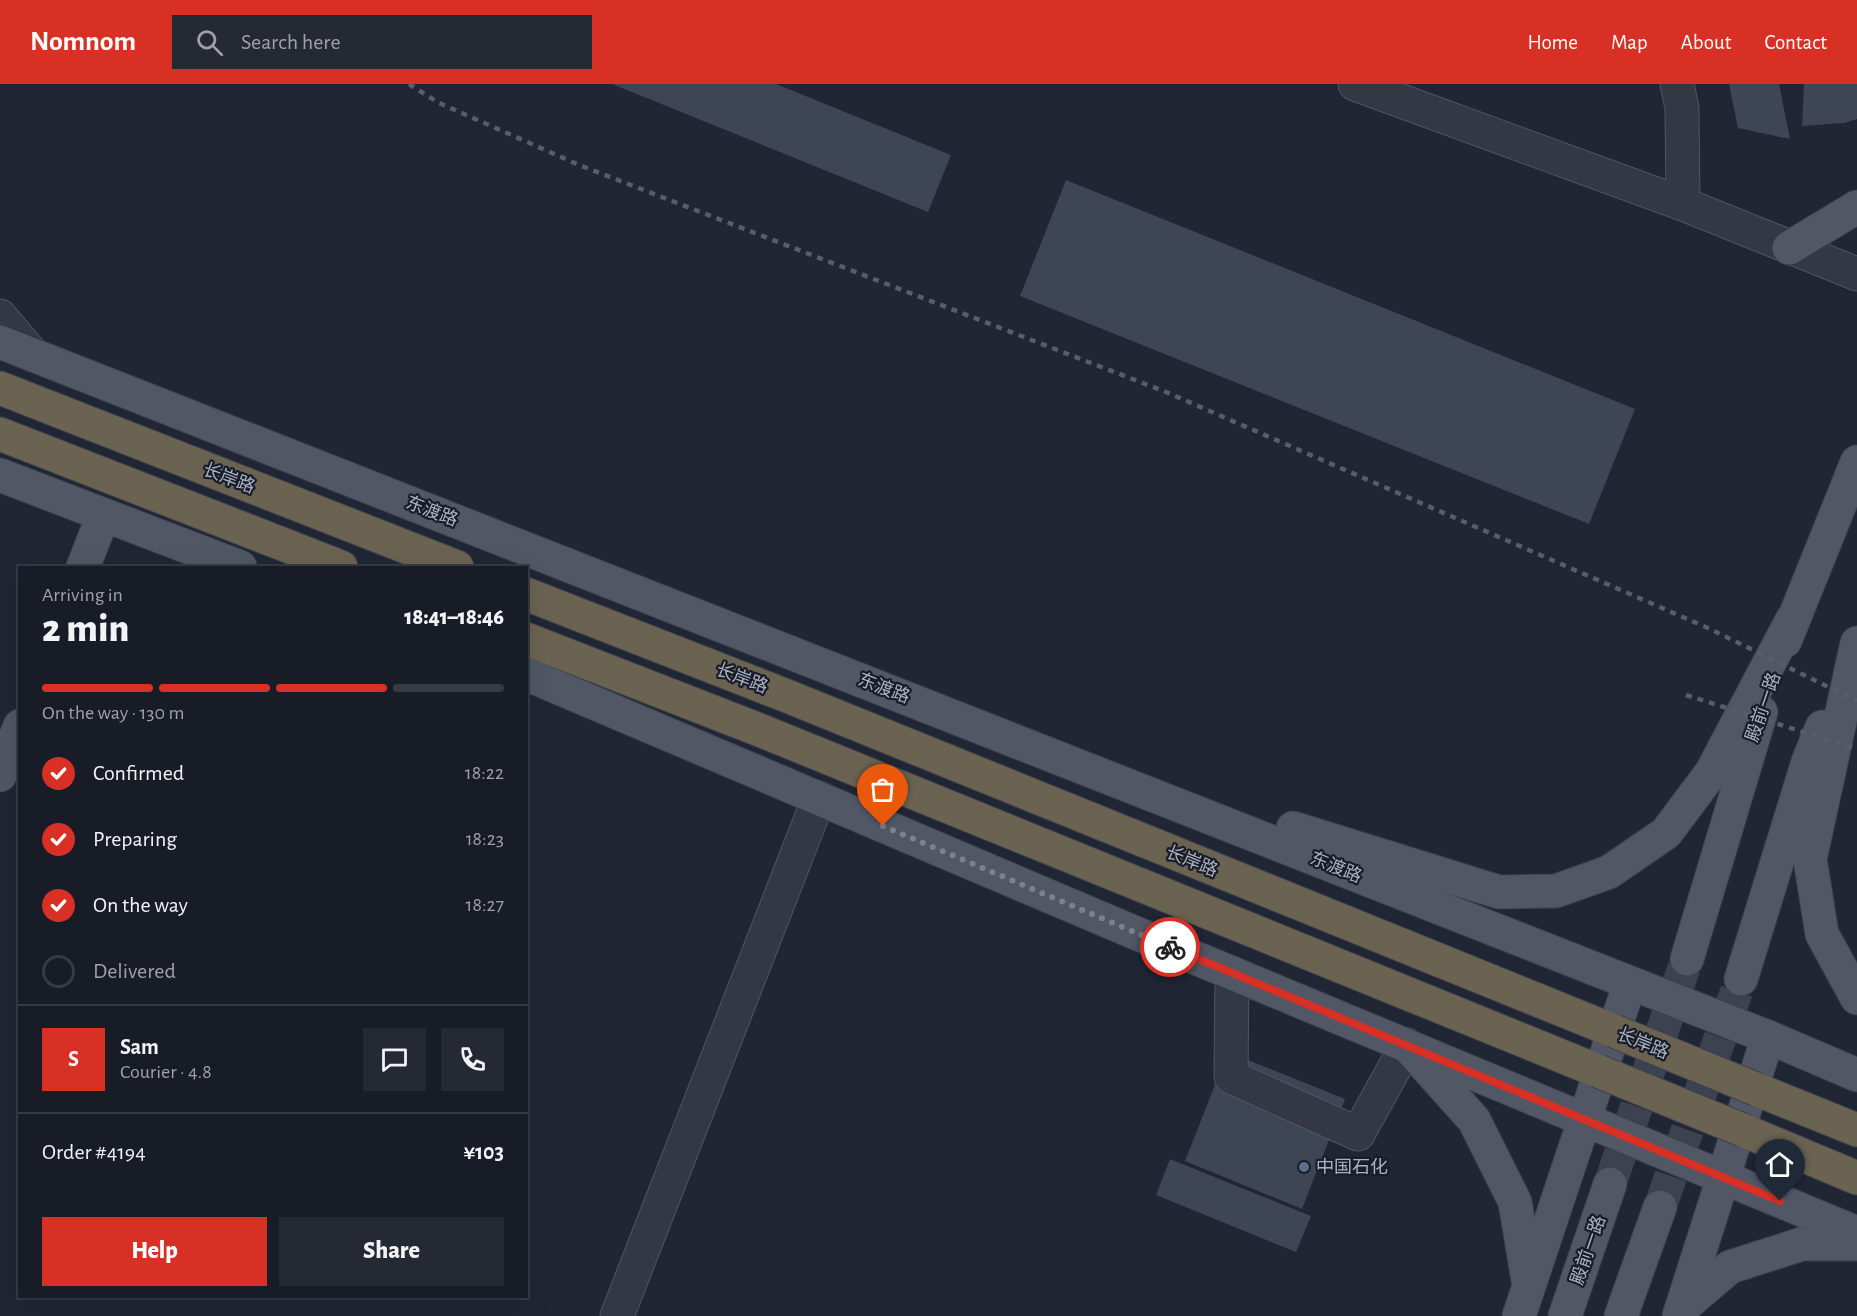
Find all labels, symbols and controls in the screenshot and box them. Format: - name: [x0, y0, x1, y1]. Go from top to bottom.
- search box: [172, 15, 592, 69]
- icon: search: [193, 26, 226, 59]
- text: Nomnom: [30, 28, 136, 56]
- text: Search here: [241, 31, 341, 53]
- text: Home: [1527, 32, 1578, 53]
- text: Map: [1611, 32, 1648, 53]
- text: About: [1681, 32, 1731, 53]
- text: Contact: [1764, 32, 1827, 53]
- street label: 长岸路: [200, 459, 258, 497]
- street label: 东渡路: [403, 492, 461, 530]
- text: Arriving in: [42, 585, 123, 605]
- text: 18:41–18:46: [404, 606, 504, 628]
- text: 2 min: [42, 610, 129, 649]
- street label: 长岸路: [713, 659, 771, 697]
- street label: 东渡路: [855, 669, 913, 707]
- street label: 殿前一路: [1742, 670, 1784, 744]
- text: On the way · 130 m: [42, 703, 184, 723]
- icon: check: [42, 757, 75, 790]
- text: Confirmed: [93, 762, 184, 784]
- text: 18:22: [465, 763, 504, 783]
- pin: [857, 764, 908, 826]
- icon: bag: [866, 773, 899, 806]
- icon: check: [42, 823, 75, 856]
- text: Preparing: [93, 828, 177, 850]
- text: 18:23: [466, 829, 504, 849]
- street label: 长岸路: [1163, 842, 1221, 880]
- street label: 东渡路: [1307, 848, 1365, 886]
- icon: check: [42, 889, 75, 922]
- text: On the way: [93, 894, 188, 916]
- text: 18:27: [466, 895, 504, 915]
- courier: [1140, 917, 1200, 977]
- icon: bike: [1154, 931, 1187, 964]
- text: Delivered: [93, 960, 176, 982]
- street label: 长岸路: [1614, 1024, 1672, 1062]
- button: chat: [363, 1028, 426, 1091]
- button: phone: [441, 1028, 504, 1091]
- text: Sam: [120, 1036, 159, 1058]
- text: S: [68, 1048, 79, 1070]
- text: Courier · 4.8: [120, 1062, 212, 1082]
- pin: [1754, 1139, 1805, 1201]
- text: Order #4194: [42, 1141, 146, 1163]
- text: ¥103: [464, 1141, 504, 1163]
- icon: home: [1763, 1148, 1796, 1181]
- place label: 中国石化: [1316, 1157, 1388, 1177]
- marker: 中国石化: [1297, 1160, 1311, 1174]
- street label: 殿前一路: [1567, 1213, 1609, 1287]
- button: Help: [42, 1217, 267, 1286]
- button: Share: [279, 1217, 504, 1286]

